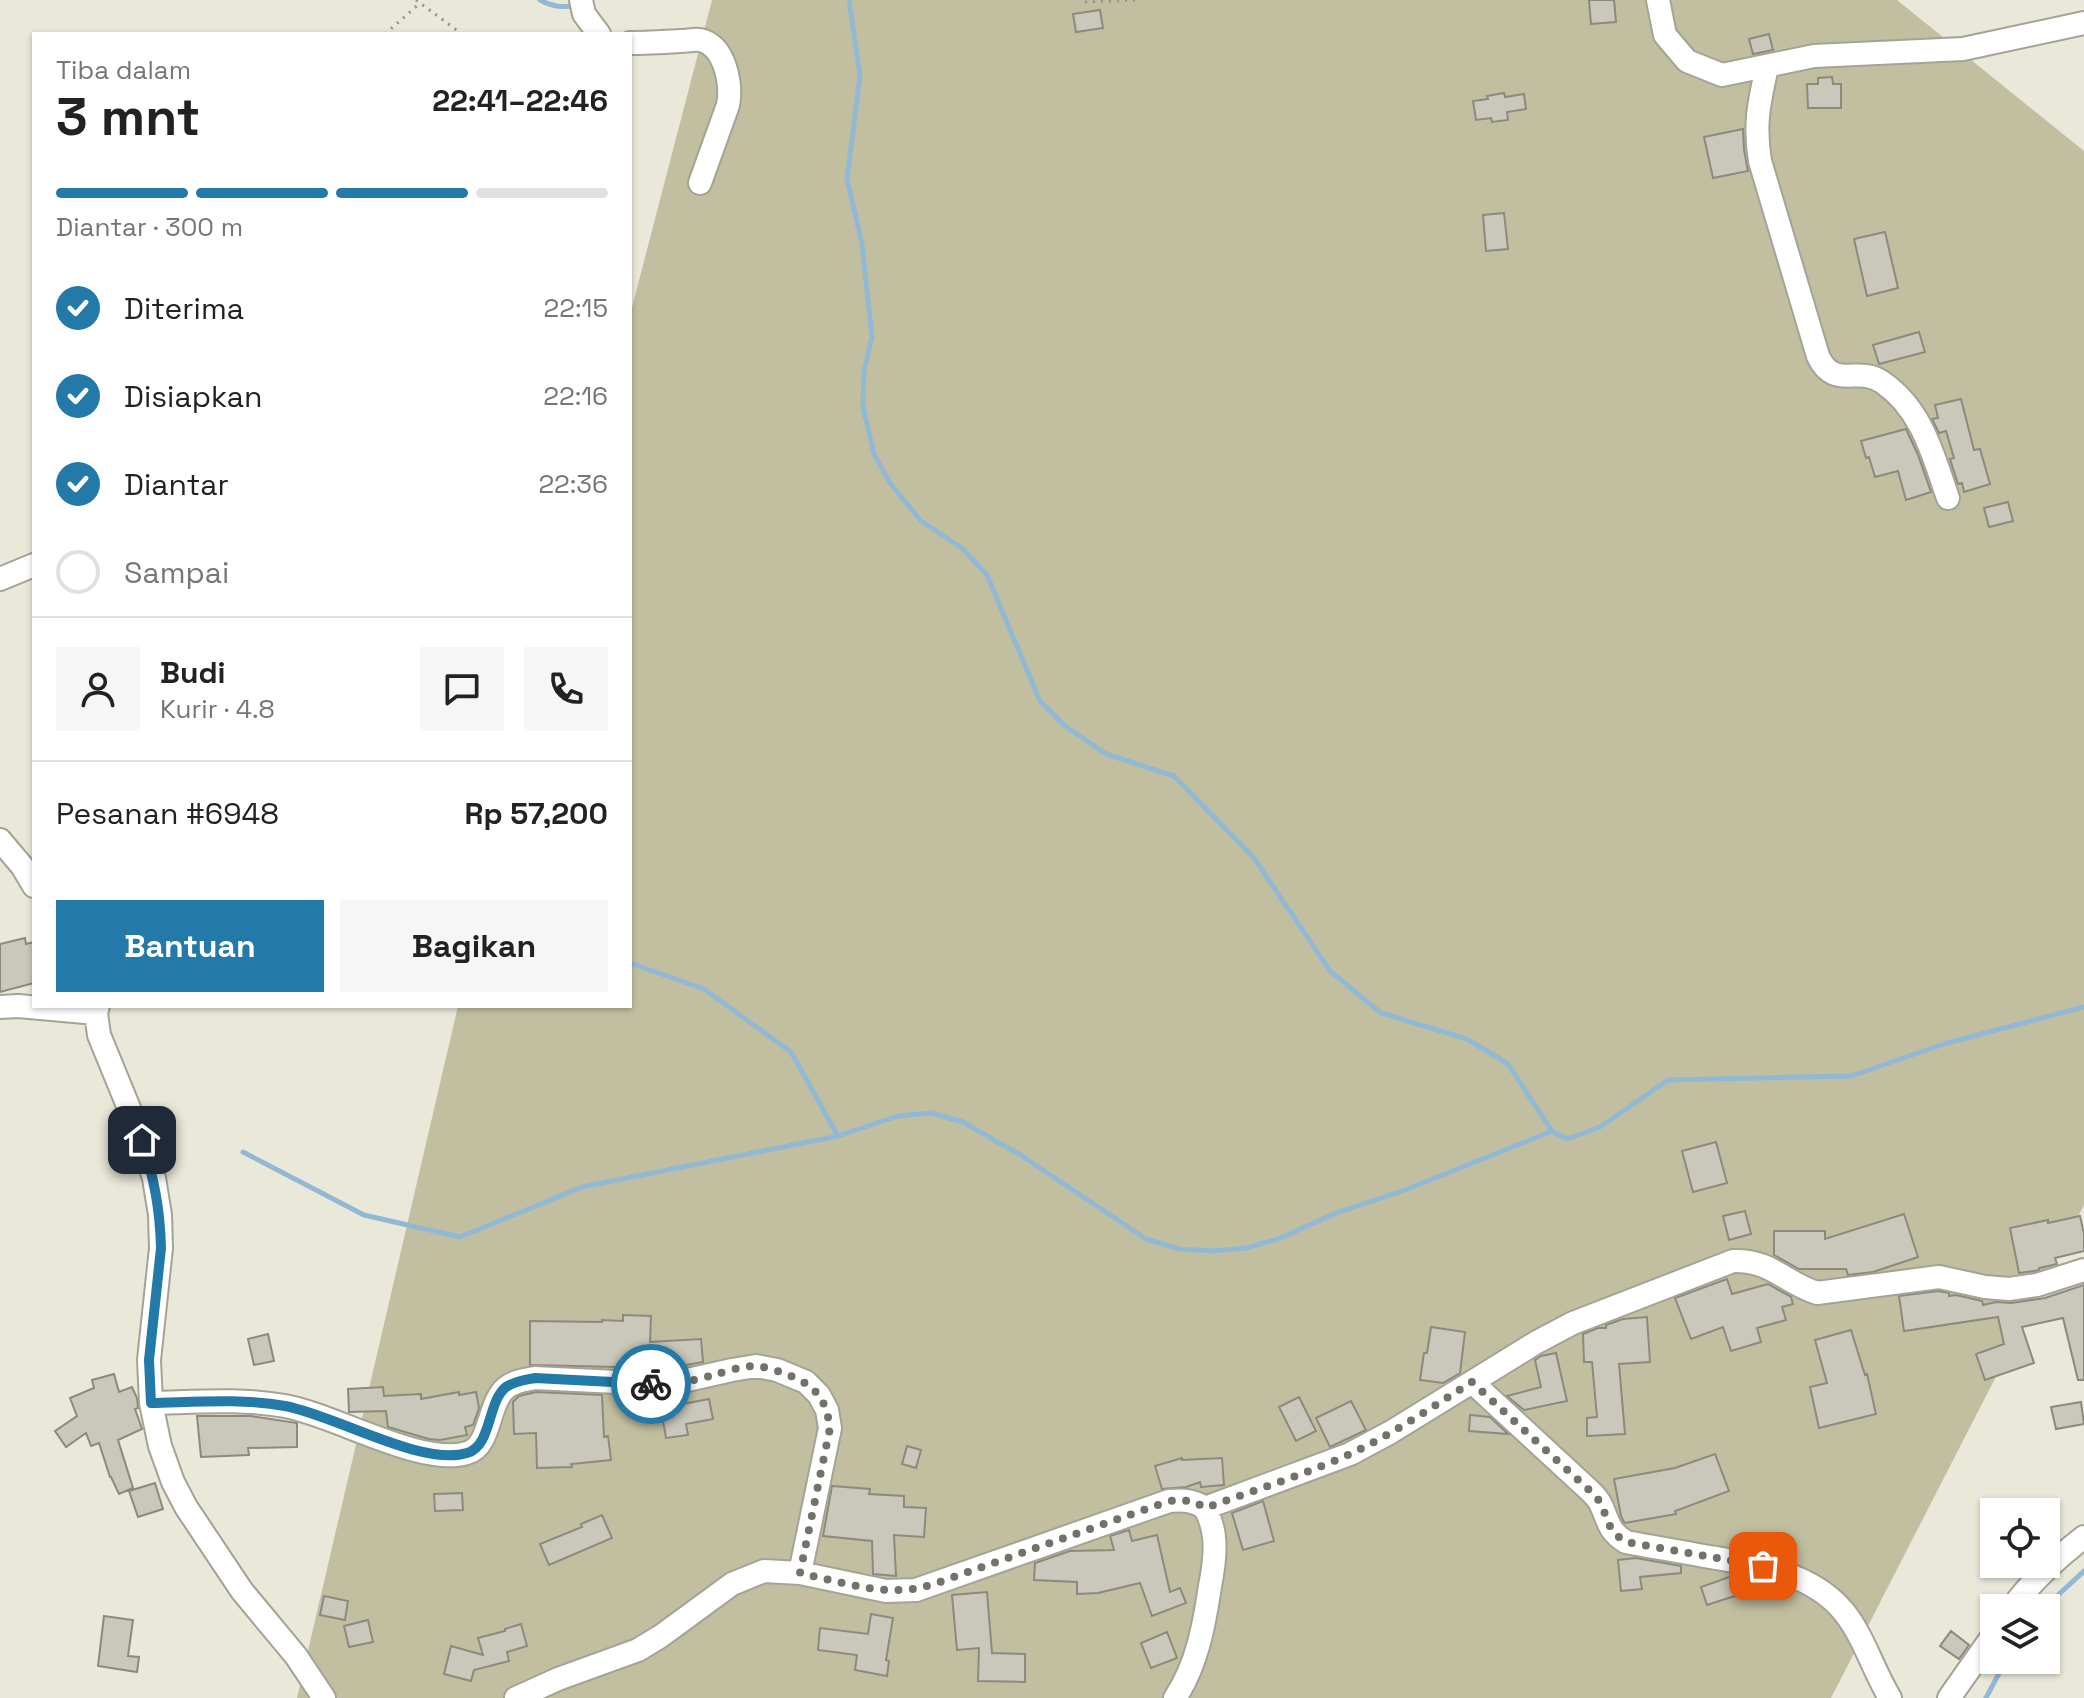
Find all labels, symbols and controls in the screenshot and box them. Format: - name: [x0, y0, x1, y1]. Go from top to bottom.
- text: Tiba dalam: [56, 53, 191, 87]
- text: 22:41–22:46: [432, 81, 608, 120]
- text: 3 mnt: [56, 84, 200, 150]
- text: Diantar · 300 m: [56, 210, 243, 244]
- icon: check: [56, 286, 100, 330]
- text: Diterima: [124, 289, 244, 328]
- text: 22:15: [544, 291, 608, 325]
- icon: check: [56, 374, 100, 418]
- text: Disiapkan: [124, 377, 262, 416]
- text: 22:16: [543, 379, 608, 413]
- icon: check: [56, 462, 100, 506]
- text: Diantar: [124, 465, 229, 504]
- text: 22:36: [538, 467, 608, 501]
- text: Sampai: [124, 553, 229, 592]
- button: person: [56, 647, 140, 731]
- button: chat: [420, 647, 504, 731]
- button: phone: [524, 647, 608, 731]
- text: Budi: [160, 653, 226, 692]
- text: Kurir · 4.8: [160, 692, 275, 726]
- text: Pesanan #6948: [56, 794, 279, 833]
- text: Rp 57,200: [465, 794, 608, 833]
- button: Bantuan: [56, 900, 324, 992]
- button: Bagikan: [340, 900, 608, 992]
- pin: [108, 1106, 176, 1174]
- icon: home: [120, 1118, 164, 1162]
- courier: [611, 1344, 691, 1424]
- icon: bike: [629, 1362, 673, 1406]
- map controls: [1980, 1498, 2060, 1674]
- button: locate: [1980, 1498, 2060, 1578]
- pin: [1729, 1532, 1797, 1600]
- icon: bag: [1741, 1544, 1785, 1588]
- button: layers: [1980, 1594, 2060, 1674]

